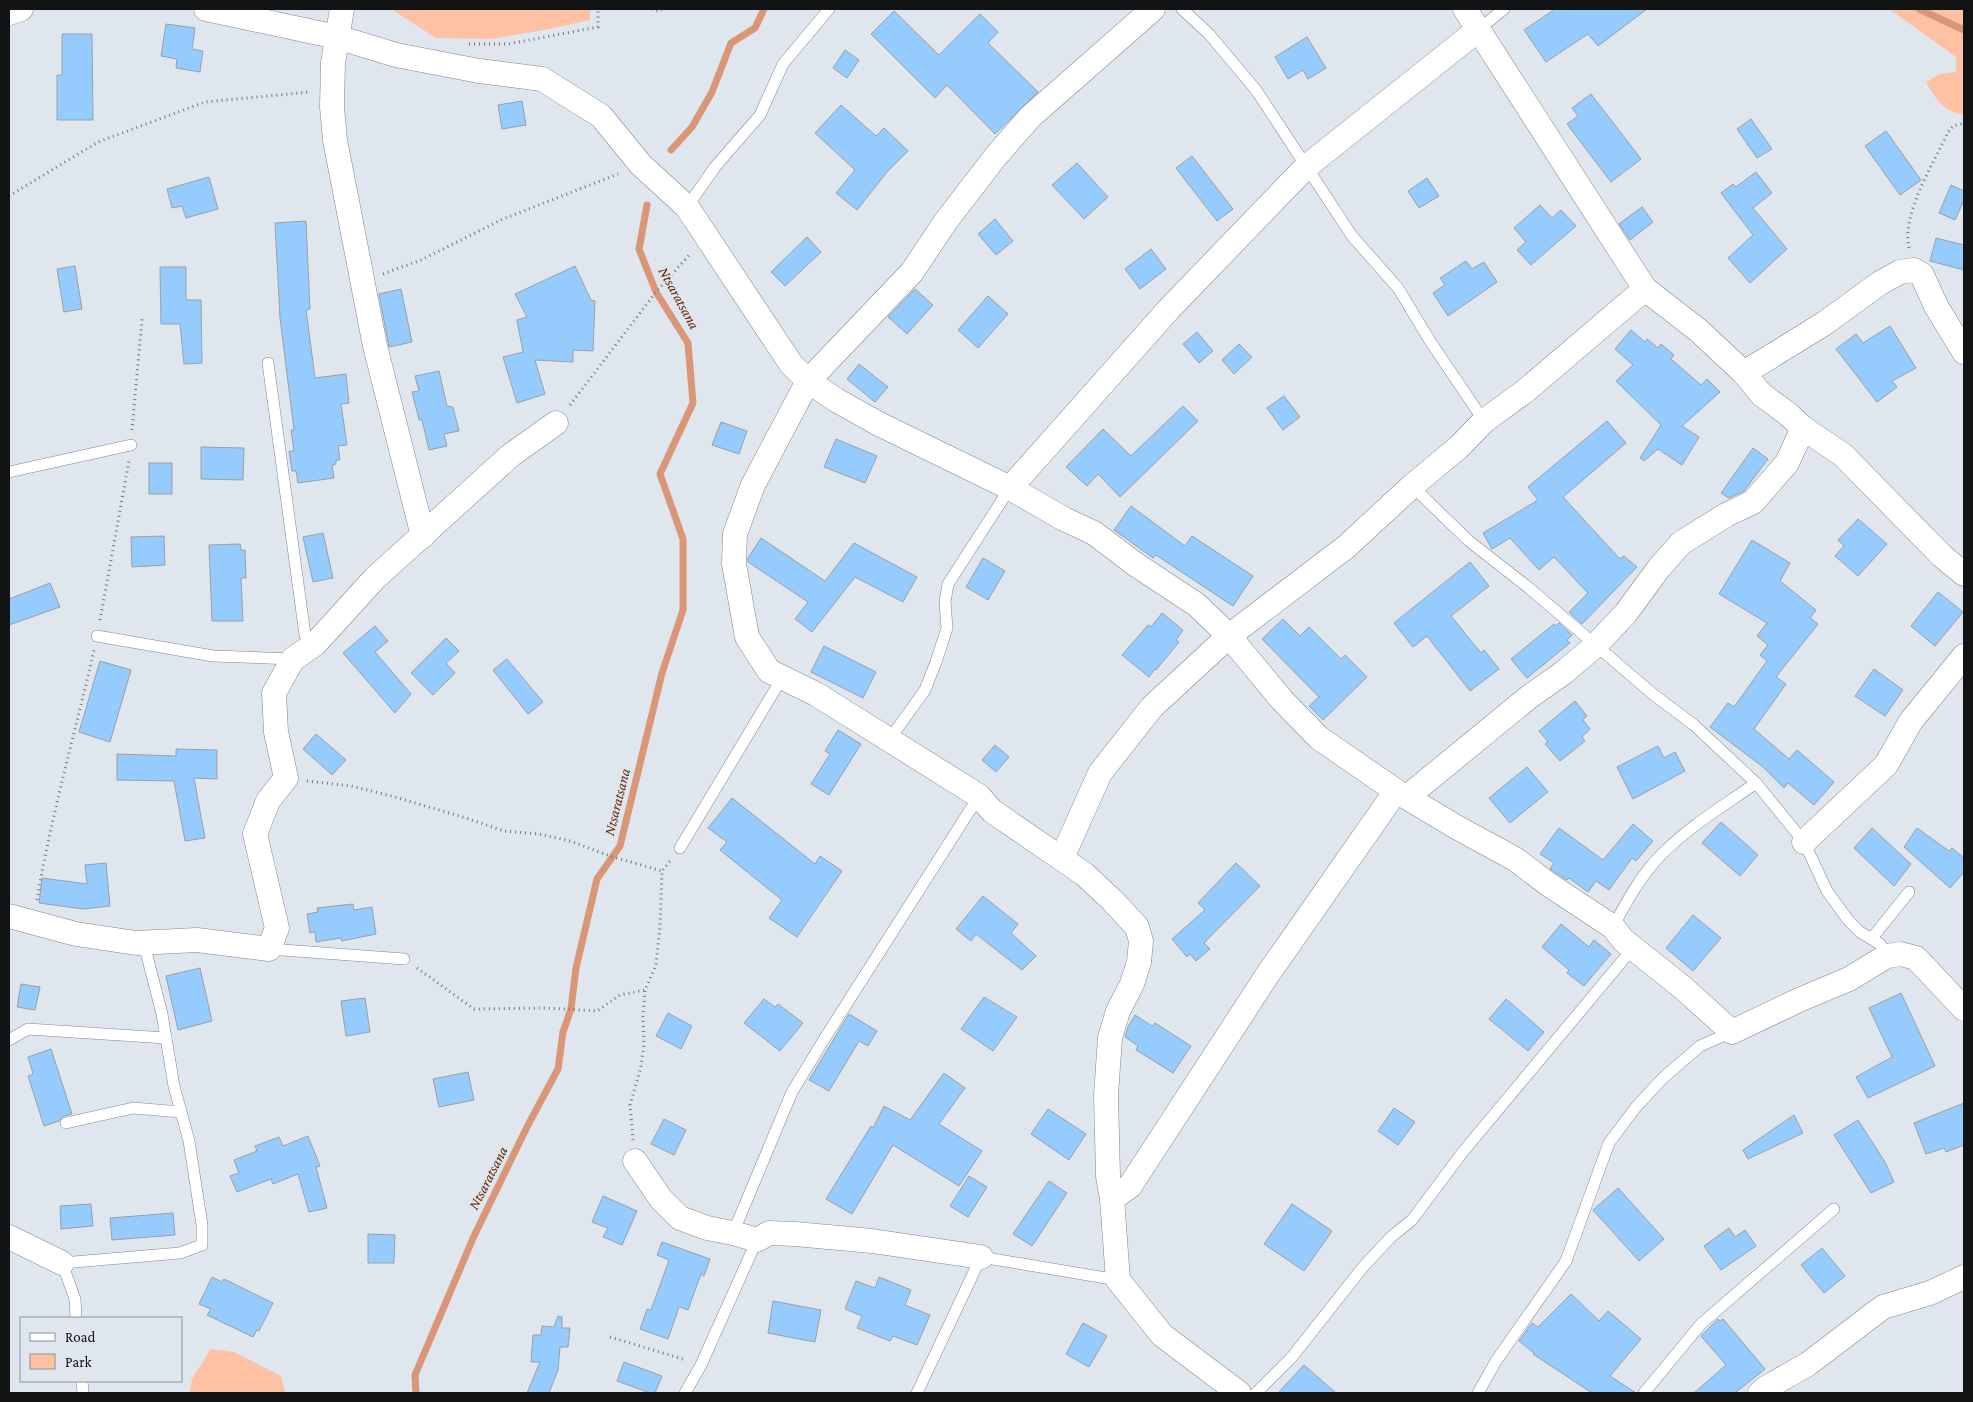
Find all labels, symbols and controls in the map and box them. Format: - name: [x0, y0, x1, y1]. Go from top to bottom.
- water label: Ntsaratsana: [655, 264, 703, 332]
- water label: Ntsaratsana: [601, 767, 633, 837]
- water label: Ntsaratsana: [465, 1144, 511, 1212]
- legend: [20, 1317, 182, 1382]
- text: Road: [65, 1329, 96, 1345]
- text: Park: [65, 1354, 92, 1370]

